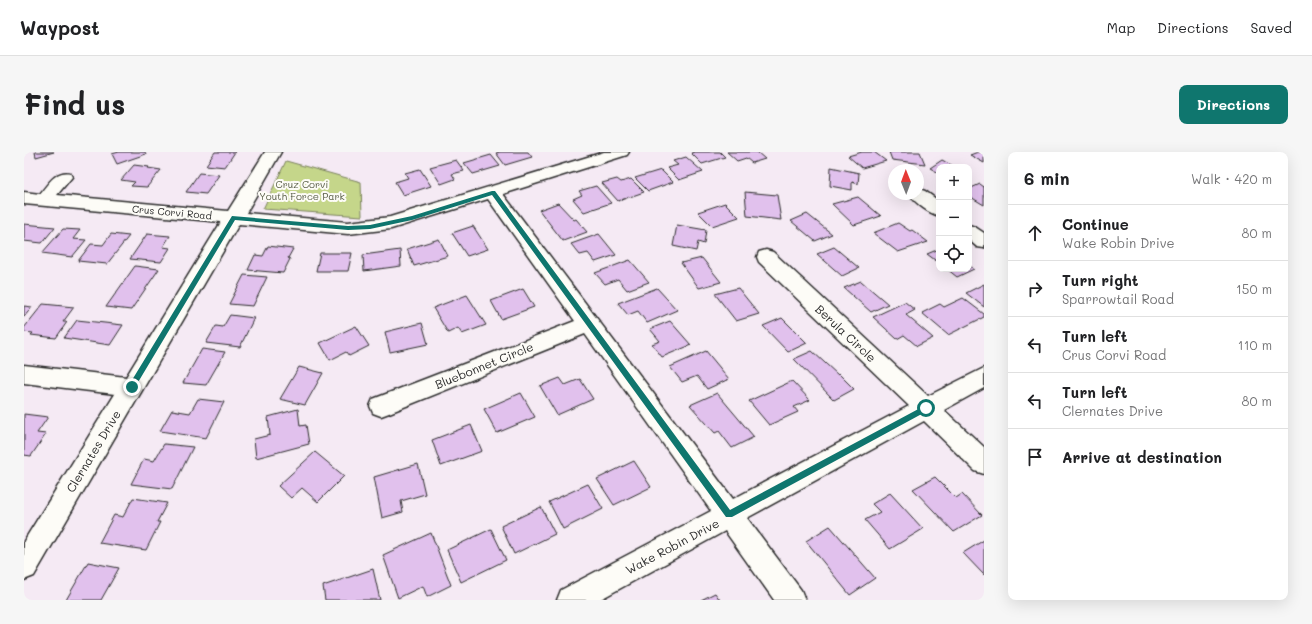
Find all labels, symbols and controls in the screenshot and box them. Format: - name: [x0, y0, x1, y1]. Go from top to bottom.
- text: Waypost: [20, 15, 100, 40]
- text: Map: [1107, 18, 1135, 37]
- text: Directions: [1157, 18, 1228, 37]
- text: Saved: [1250, 18, 1292, 37]
- button: Directions: [1179, 85, 1288, 124]
- text: Find us: [24, 86, 125, 122]
- north arrow: [888, 164, 924, 200]
- map controls: [936, 164, 972, 272]
- button: +: [936, 164, 972, 200]
- text: 6 min: [1024, 167, 1069, 189]
- text: Walk · 420 m: [1191, 170, 1272, 187]
- park label: Cruz Corvi Youth Force Park: [259, 177, 345, 203]
- button: −: [936, 200, 972, 236]
- street label: Crus Corvi Road: [131, 202, 213, 222]
- text: Continue: [1062, 214, 1129, 234]
- icon: ahead: [1024, 222, 1046, 244]
- text: 80 m: [1242, 224, 1272, 241]
- text: Wake Robin Drive: [1062, 234, 1175, 251]
- button: locate: [936, 236, 972, 272]
- text: Turn right: [1062, 270, 1139, 290]
- icon: right: [1024, 278, 1046, 300]
- text: 150 m: [1236, 280, 1272, 297]
- text: Sparrowtail Road: [1062, 290, 1174, 307]
- street label: Berula Circle: [812, 301, 880, 365]
- text: Turn left: [1062, 326, 1127, 346]
- icon: left: [1024, 334, 1046, 356]
- text: 110 m: [1238, 336, 1272, 353]
- street label: Bluebonnet Circle: [432, 338, 536, 392]
- text: Crus Corvi Road: [1062, 346, 1166, 363]
- route end: [123, 378, 141, 396]
- text: Turn left: [1062, 382, 1127, 402]
- icon: left: [1024, 390, 1046, 412]
- text: 80 m: [1242, 392, 1272, 409]
- route start: [917, 399, 935, 417]
- text: Clernates Drive: [1062, 402, 1163, 419]
- street label: Clernates Drive: [62, 407, 124, 495]
- icon: arrive: [1024, 446, 1046, 468]
- text: Arrive at destination: [1062, 447, 1222, 467]
- street label: Wake Robin Drive: [622, 515, 722, 577]

